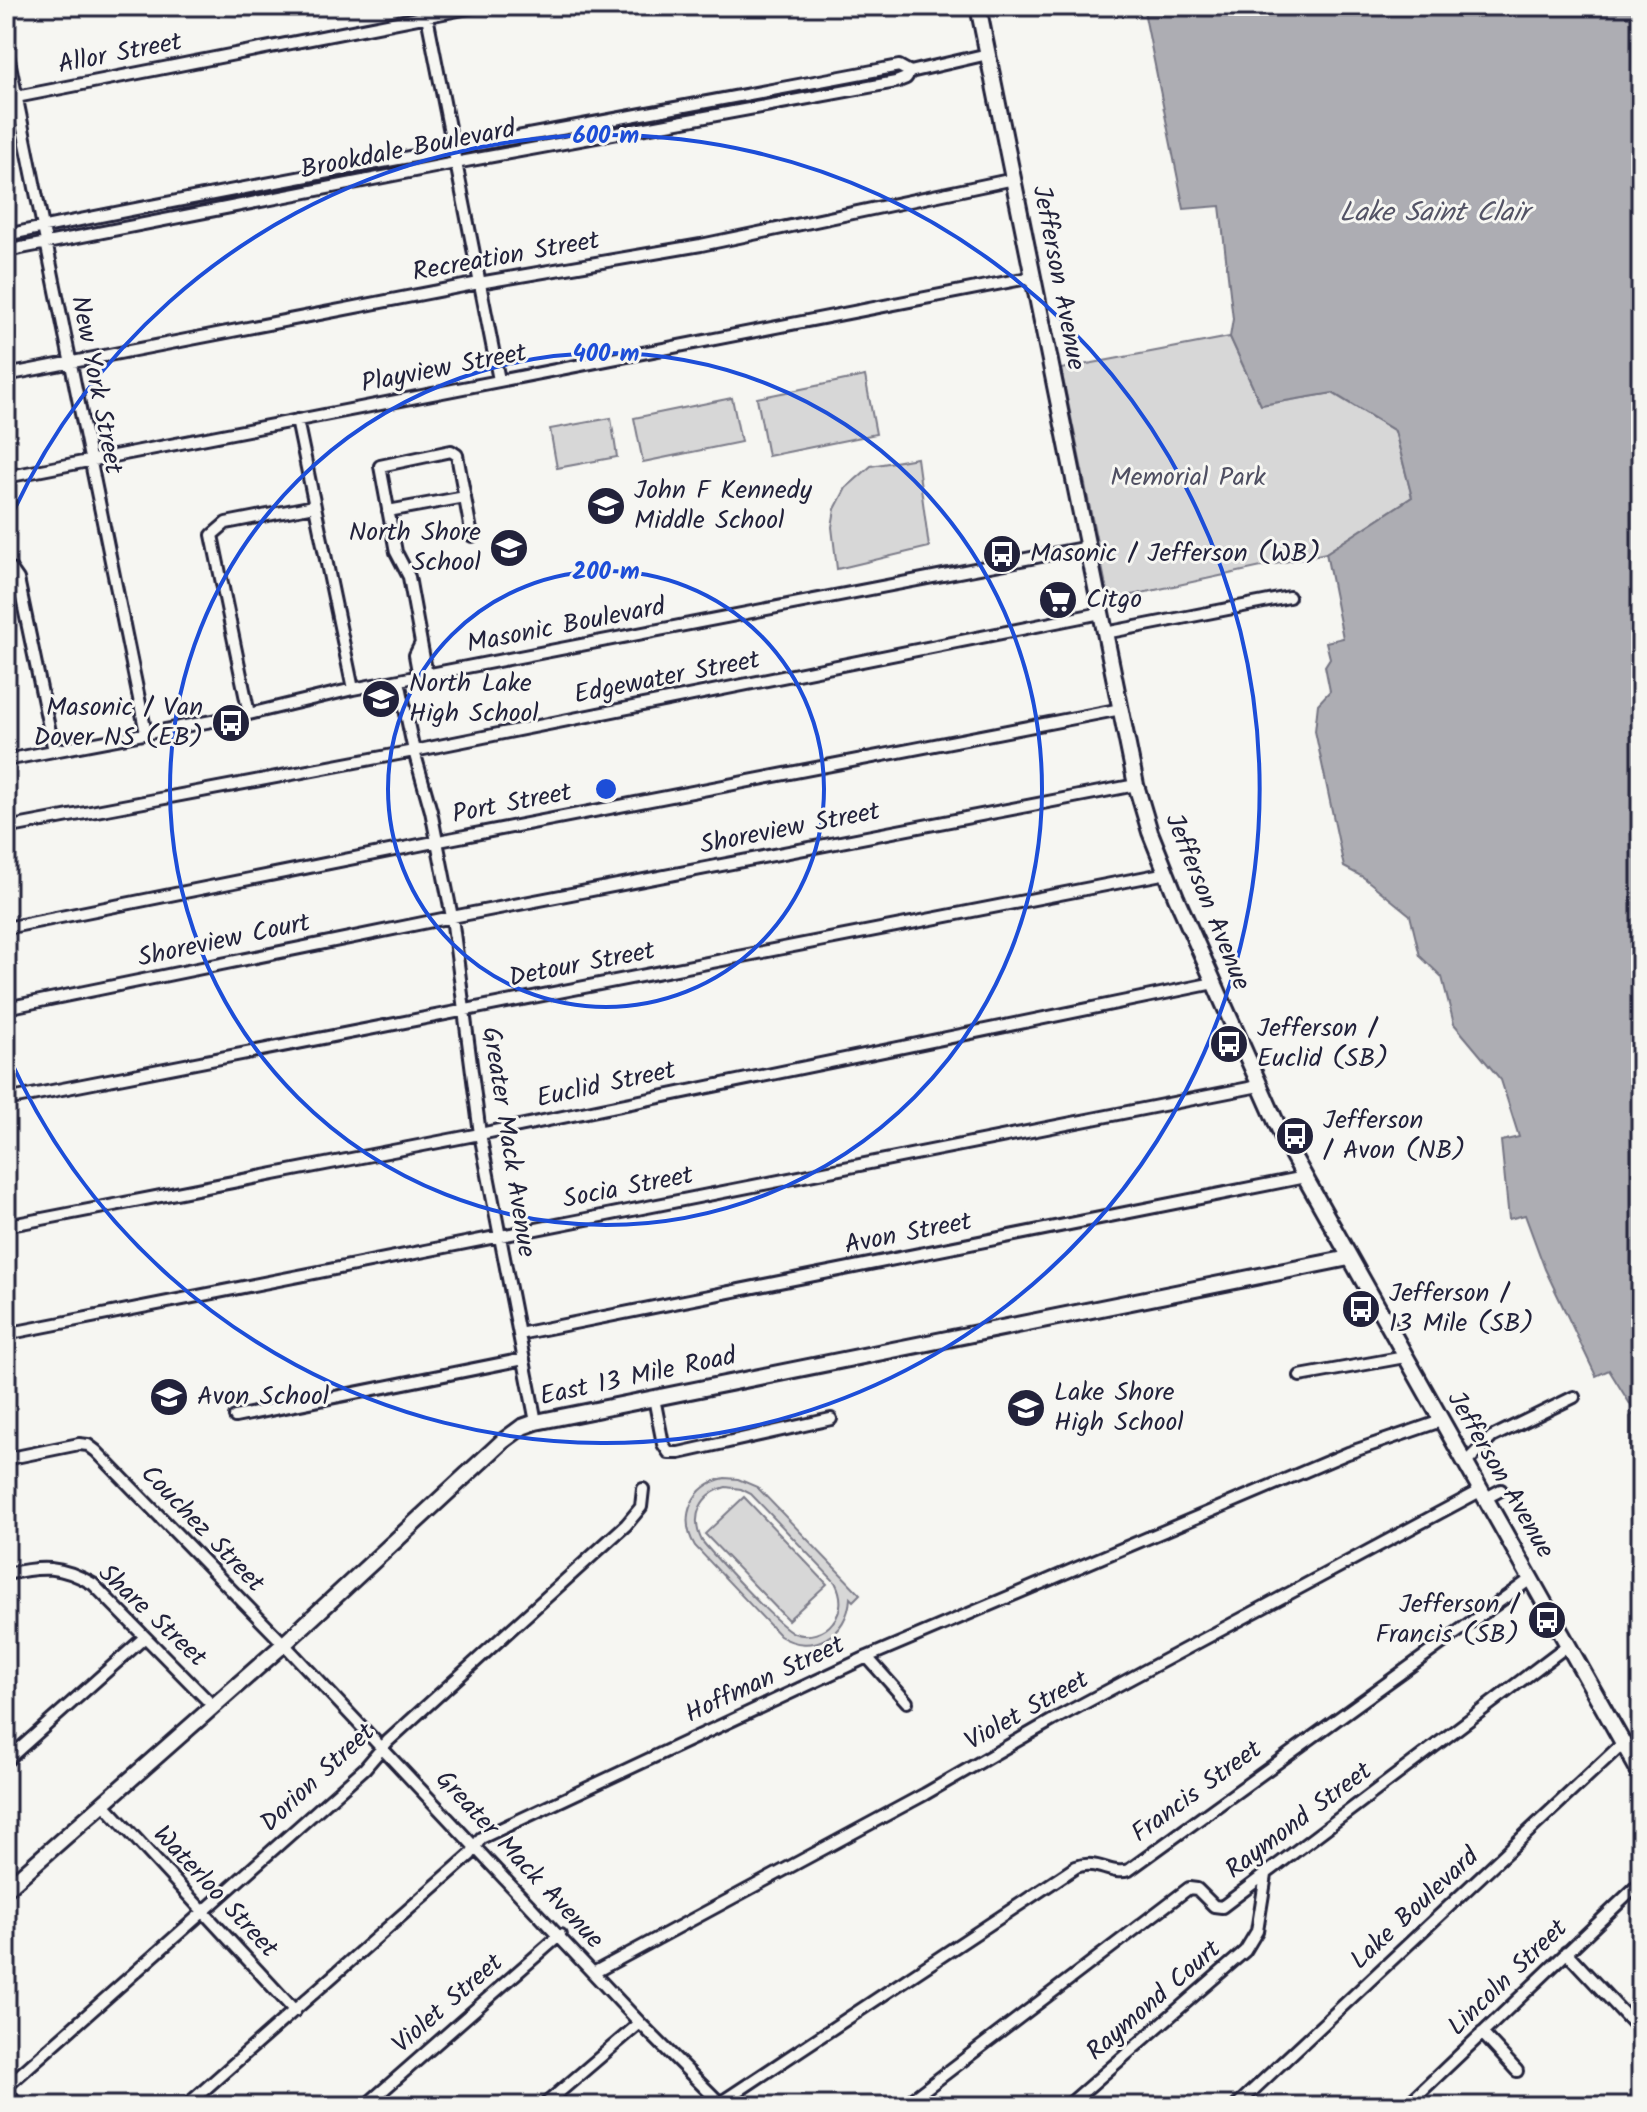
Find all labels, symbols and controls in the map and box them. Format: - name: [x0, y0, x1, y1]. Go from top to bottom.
- street label: Allor Street: [54, 21, 186, 87]
- street label: Brookdale Boulevard: [297, 108, 520, 191]
- text: 600 m: [573, 117, 639, 156]
- street label: Jefferson Avenue: [1020, 182, 1097, 374]
- water label: Lake Saint Clair: [1339, 191, 1535, 236]
- street label: Recreation Street: [409, 220, 604, 294]
- street label: New York Street: [58, 292, 134, 479]
- street label: Playview Street: [358, 332, 531, 406]
- text: 400 m: [573, 335, 639, 374]
- park label: Memorial Park: [1110, 457, 1267, 499]
- place label: John F Kennedy Middle School: [634, 470, 813, 542]
- school or university icon: John F Kennedy Middle School: [585, 485, 627, 527]
- place label: North Shore School: [349, 512, 481, 584]
- school or university icon: North Shore School: [488, 527, 530, 569]
- bus stop icon: Masonic / Jefferson (WB): [981, 533, 1023, 575]
- place label: Masonic / Jefferson (WB): [1030, 533, 1321, 575]
- text: 200 m: [572, 553, 640, 592]
- supermarket icon: Citgo: [1037, 579, 1079, 621]
- place label: Citgo: [1086, 579, 1142, 621]
- street label: Masonic Boulevard: [463, 586, 670, 666]
- street label: Edgewater Street: [570, 639, 765, 717]
- place label: North Lake High School: [409, 663, 539, 735]
- school or university icon: North Lake High School: [360, 678, 402, 720]
- place label: Masonic / Van Dover NS (EB): [33, 687, 203, 759]
- bus stop icon: Masonic / Van Dover NS (EB): [210, 702, 252, 744]
- street label: Port Street: [449, 772, 576, 836]
- centre of rings: [592, 775, 620, 803]
- street label: Shoreview Street: [696, 791, 885, 867]
- street label: Jefferson Avenue: [1152, 807, 1262, 997]
- street label: Shoreview Court: [134, 902, 315, 980]
- street label: Detour Street: [505, 930, 659, 1000]
- place label: Jefferson / Euclid (SB): [1257, 1008, 1388, 1080]
- bus stop icon: Jefferson / Euclid (SB): [1208, 1023, 1250, 1065]
- street label: Greater Mack Avenue: [469, 1024, 547, 1260]
- street label: Euclid Street: [533, 1050, 680, 1120]
- place label: Jefferson / Avon (NB): [1323, 1100, 1465, 1172]
- bus stop icon: Jefferson / Avon (NB): [1274, 1115, 1316, 1157]
- street label: Socia Street: [559, 1155, 698, 1221]
- street label: Avon Street: [841, 1201, 976, 1267]
- place label: Jefferson / 13 Mile (SB): [1389, 1273, 1534, 1345]
- bus stop icon: Jefferson / 13 Mile (SB): [1340, 1288, 1382, 1330]
- street label: East 13 Mile Road: [536, 1335, 741, 1418]
- place label: Lake Shore High School: [1054, 1372, 1184, 1444]
- school or university icon: Avon School: [148, 1376, 190, 1418]
- place label: Avon School: [197, 1376, 329, 1418]
- street label: Jefferson Avenue: [1435, 1383, 1565, 1567]
- school or university icon: Lake Shore High School: [1005, 1387, 1047, 1429]
- street label: Couchez Street: [130, 1455, 275, 1604]
- street label: Share Street: [88, 1554, 217, 1679]
- place label: Jefferson / Francis (SB): [1375, 1584, 1521, 1656]
- bus stop icon: Jefferson / Francis (SB): [1526, 1599, 1568, 1641]
- street label: Hoffman Street: [678, 1624, 853, 1735]
- street label: Violet Street: [957, 1659, 1098, 1762]
- street label: Dorion Street: [251, 1712, 386, 1843]
- street label: Francis Street: [1123, 1729, 1272, 1854]
- street label: Raymond Street: [1216, 1751, 1382, 1891]
- street label: Greater Mack Avenue: [424, 1761, 614, 1960]
- street label: Waterloo Street: [142, 1816, 289, 1969]
- street label: Lake Boulevard: [1341, 1837, 1490, 1980]
- street label: Lincoln Street: [1438, 1909, 1579, 2047]
- street label: Raymond Court: [1077, 1929, 1232, 2072]
- street label: Violet Street: [383, 1943, 514, 2065]

